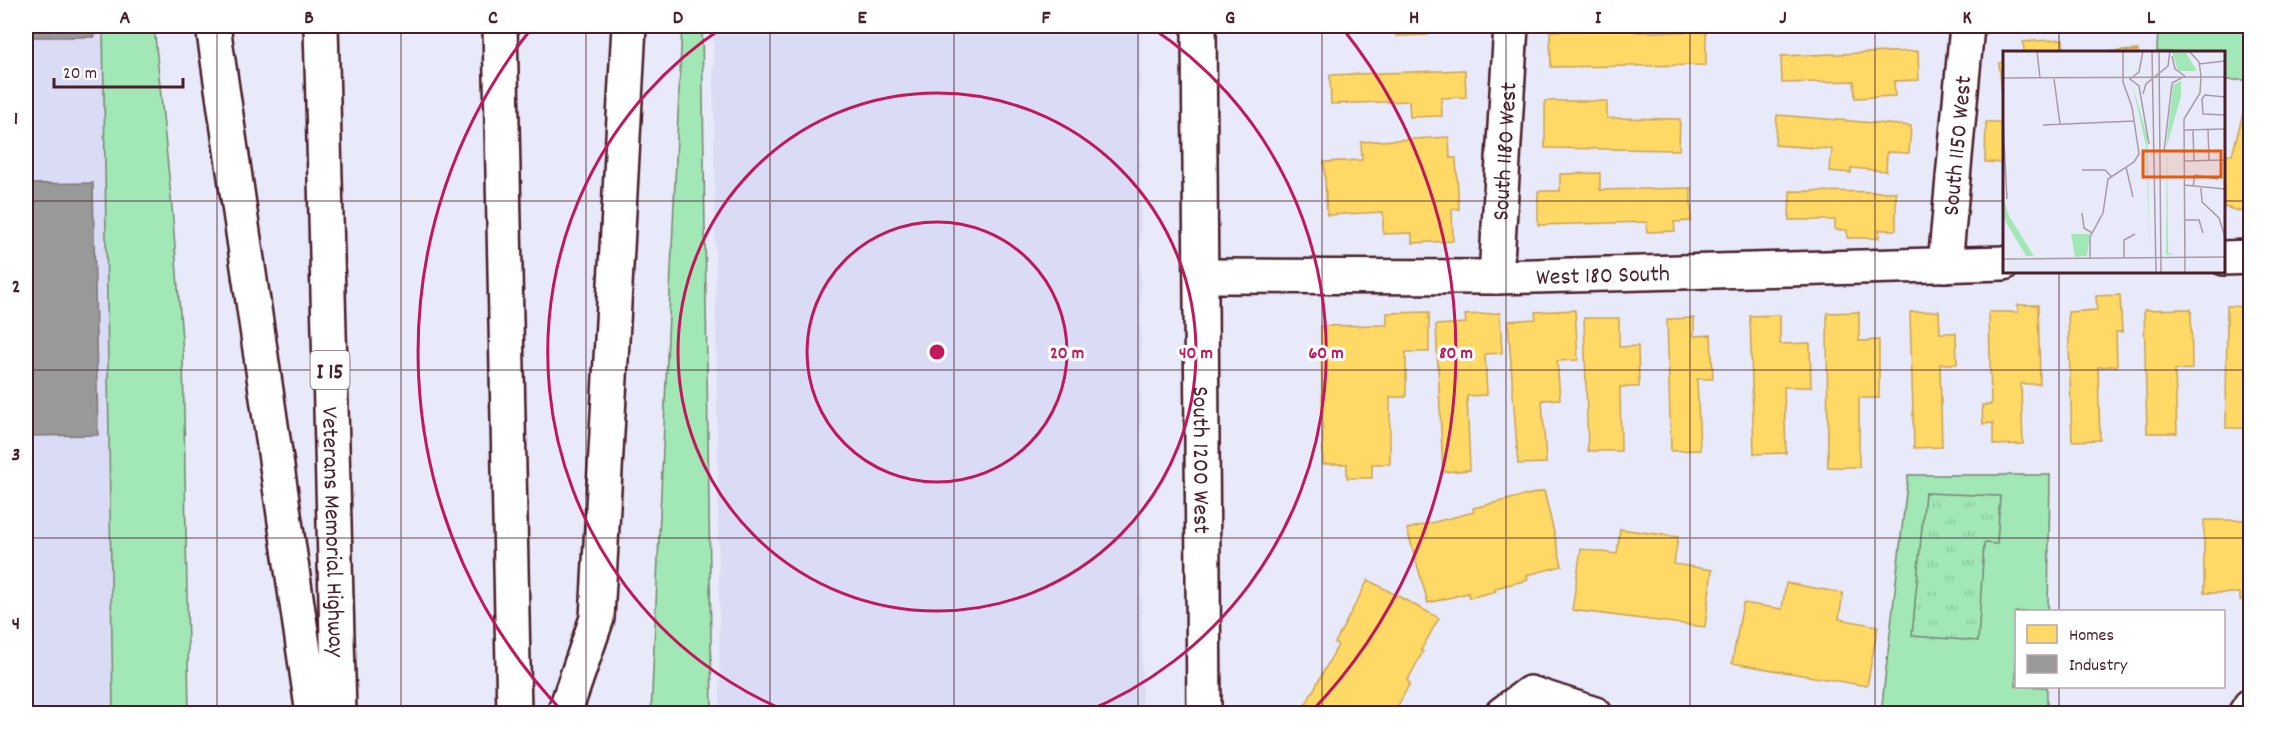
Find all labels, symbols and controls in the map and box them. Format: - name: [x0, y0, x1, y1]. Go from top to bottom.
- text: A: [120, 5, 131, 33]
- text: B: [304, 5, 314, 33]
- text: C: [488, 5, 498, 33]
- text: D: [673, 5, 684, 33]
- text: E: [857, 5, 867, 33]
- text: F: [1042, 5, 1052, 33]
- text: G: [1225, 5, 1235, 33]
- text: H: [1409, 5, 1419, 33]
- text: I: [1595, 5, 1602, 33]
- text: J: [1779, 5, 1787, 33]
- text: K: [1962, 5, 1972, 33]
- text: L: [2147, 5, 2156, 33]
- scale bar: [54, 51, 183, 89]
- inset map: [2003, 51, 2225, 273]
- text: 20 m: [63, 62, 97, 87]
- street label: South 1150 West: [1936, 74, 1982, 217]
- street label: South 1180 West: [1485, 81, 1528, 222]
- text: 1: [14, 106, 18, 134]
- street label: West 180 South: [1536, 258, 1670, 296]
- text: 2: [12, 274, 20, 302]
- centre of rings: [927, 342, 947, 362]
- text: 20 m: [1050, 342, 1084, 367]
- text: 40 m: [1179, 342, 1213, 367]
- text: 60 m: [1308, 342, 1344, 367]
- text: 80 m: [1439, 342, 1473, 367]
- road number: I 15: [310, 351, 350, 389]
- street label: South 1200 West: [1182, 386, 1217, 534]
- street label: Veterans Memorial Highway: [311, 406, 352, 659]
- text: 3: [12, 442, 20, 470]
- legend: [2015, 610, 2225, 688]
- text: 4: [12, 611, 20, 639]
- text: Homes: [2069, 624, 2114, 649]
- text: Industry: [2069, 654, 2128, 679]

